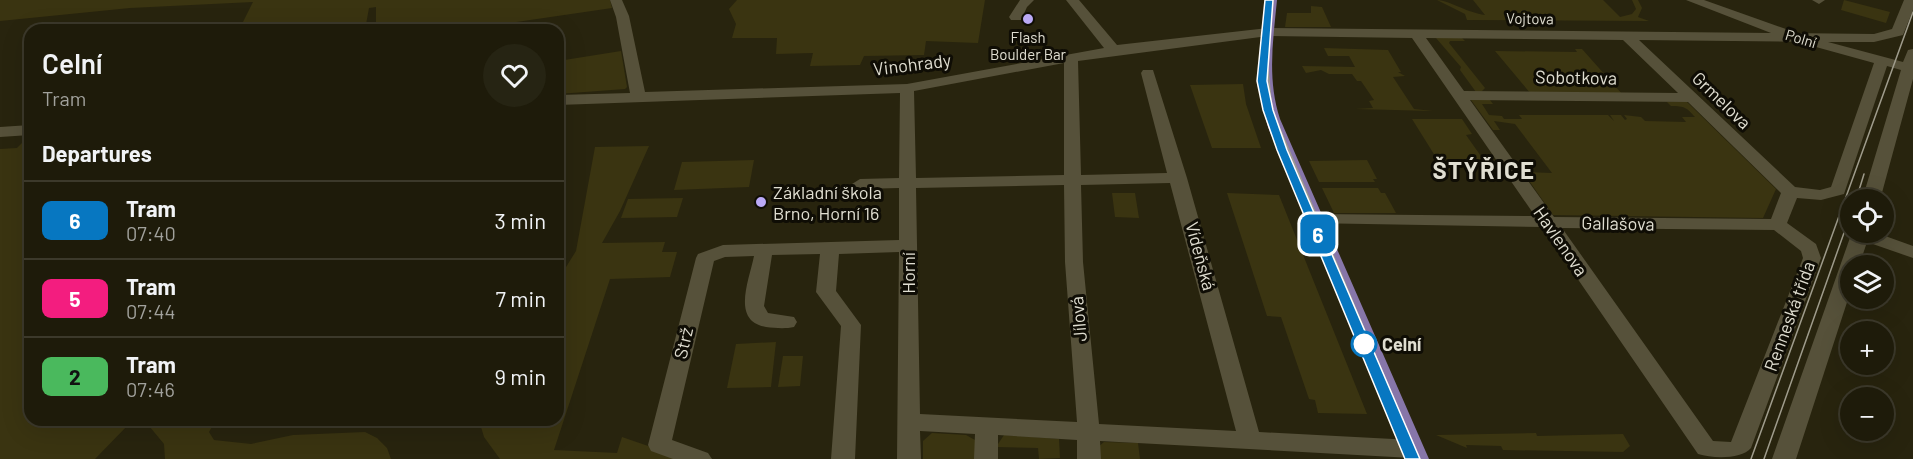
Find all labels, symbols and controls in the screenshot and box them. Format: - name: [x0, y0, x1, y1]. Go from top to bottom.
- street label: Vojtova: [1506, 9, 1554, 27]
- marker: Flash Boulder Bar: [1021, 12, 1035, 26]
- street label: Polní: [1783, 25, 1819, 51]
- place label: Flash Boulder Bar: [990, 28, 1067, 63]
- button: heart: [483, 44, 546, 107]
- text: Celní: [42, 46, 102, 80]
- street label: Vinohrady: [872, 48, 952, 80]
- street label: Sobotkova: [1535, 65, 1617, 89]
- street label: Grmelova: [1688, 67, 1756, 133]
- text: Tram: [42, 86, 86, 110]
- text: Departures: [42, 140, 152, 166]
- district label: ŠTÝŘICE: [1432, 155, 1536, 184]
- place label: Základní škola Brno, Horní 16: [773, 181, 882, 224]
- map controls: [1840, 189, 1894, 441]
- button: locate: [1840, 189, 1894, 243]
- text: Tram: [126, 195, 176, 221]
- marker: Základní škola Brno, Horní 16: [754, 195, 768, 209]
- street label: Havlenova: [1529, 202, 1593, 280]
- text: 3 min: [495, 207, 546, 233]
- text: 6: [69, 208, 81, 233]
- street label: Gallašova: [1581, 211, 1655, 235]
- line badge: 6: [1298, 214, 1338, 254]
- street label: Vídeňská: [1181, 219, 1221, 293]
- text: 07:40: [126, 221, 176, 245]
- text: 6: [1312, 222, 1324, 247]
- street label: Horní: [897, 252, 919, 294]
- button: layers: [1840, 255, 1894, 309]
- street label: Renneská třída: [1759, 258, 1819, 374]
- text: Tram: [126, 273, 176, 299]
- text: 7 min: [496, 285, 546, 311]
- text: 5: [69, 286, 81, 311]
- street label: Jílová: [1065, 295, 1091, 343]
- text: 07:44: [126, 299, 176, 323]
- button: +: [1840, 321, 1894, 375]
- street label: Strž: [669, 325, 697, 361]
- marker: Celní: [1351, 331, 1377, 357]
- place label: Celní: [1382, 333, 1422, 355]
- text: Tram: [126, 351, 176, 377]
- text: 9 min: [494, 363, 546, 389]
- text: 2: [69, 364, 81, 389]
- text: 07:46: [126, 377, 175, 401]
- button: −: [1840, 387, 1894, 441]

